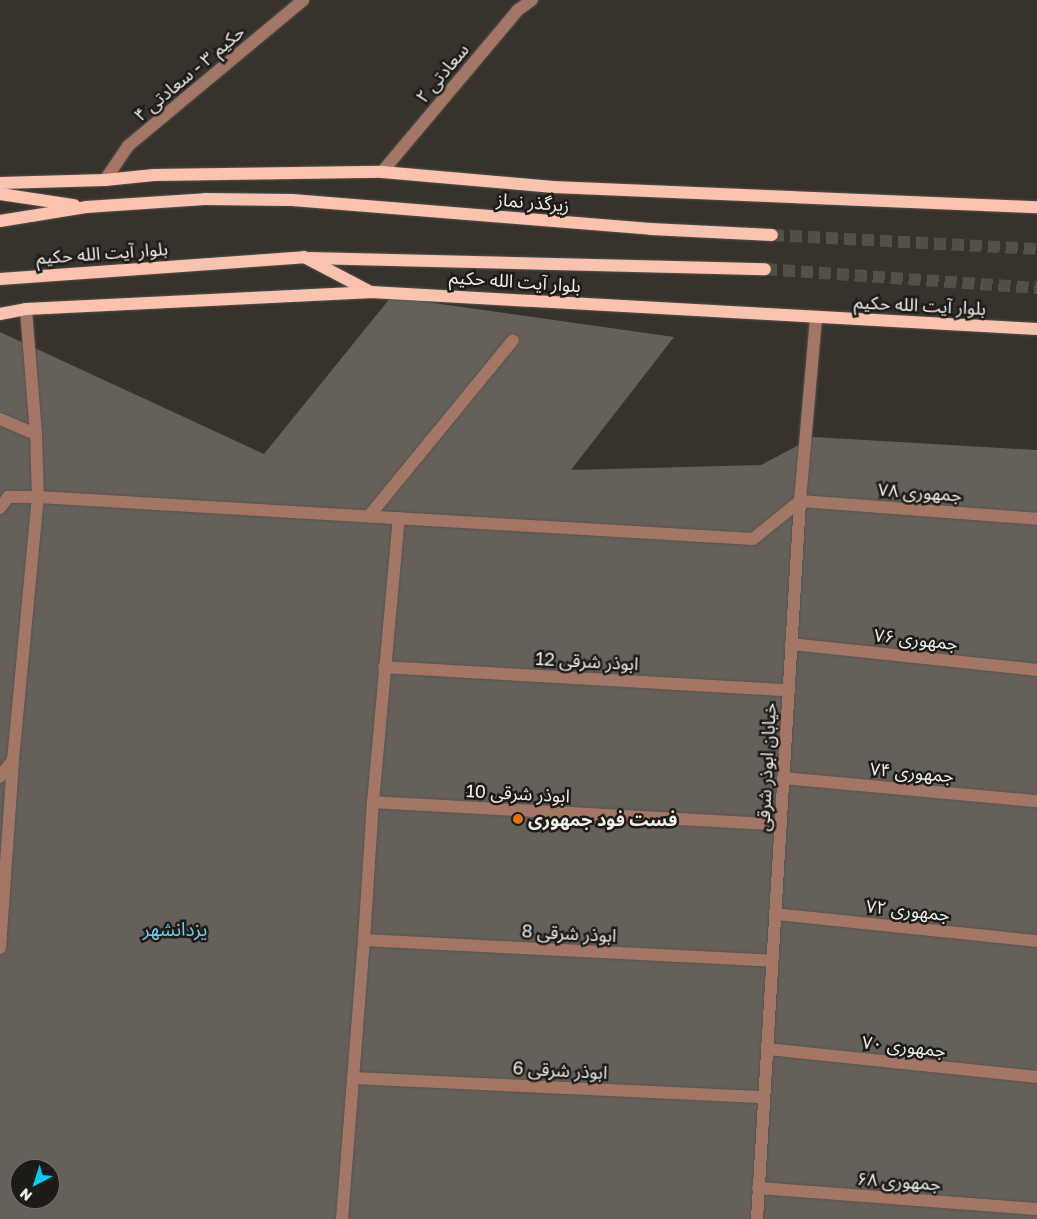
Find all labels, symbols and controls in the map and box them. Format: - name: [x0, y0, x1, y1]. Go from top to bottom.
- street label: حکیم ۳ - سعادتی ۴: [129, 20, 249, 126]
- street label: سعادتی ۲: [411, 39, 473, 107]
- street label: زیرگذر نماز: [496, 188, 570, 216]
- street label: بلوار آیت الله حکیم: [35, 238, 169, 268]
- street label: بلوار آیت الله حکیم: [448, 266, 582, 296]
- street label: بلوار آیت الله حکیم: [853, 291, 987, 319]
- street label: جمهوری ۷۸: [877, 478, 963, 506]
- street label: جمهوری ۷۶: [873, 624, 959, 654]
- street label: ابوذر شرقی 12: [535, 648, 639, 674]
- street label: خیابان ابوذر شرقی: [752, 702, 780, 832]
- street label: جمهوری ۷۴: [869, 758, 955, 786]
- street label: ابوذر شرقی 10: [466, 780, 570, 806]
- place label: فست فود جمهوری: [528, 808, 677, 830]
- marker: فست فود جمهوری: [512, 813, 524, 825]
- street label: جمهوری ۷۲: [865, 895, 951, 925]
- district label: یزدانشهر: [143, 918, 207, 940]
- street label: ابوذر شرقی 8: [521, 920, 617, 946]
- street label: جمهوری ۷۰: [861, 1031, 947, 1061]
- street label: ابوذر شرقی 6: [512, 1057, 608, 1083]
- north arrow: [10, 1159, 60, 1209]
- street label: جمهوری ۶۸: [856, 1167, 942, 1195]
- text: N: [16, 1185, 35, 1205]

